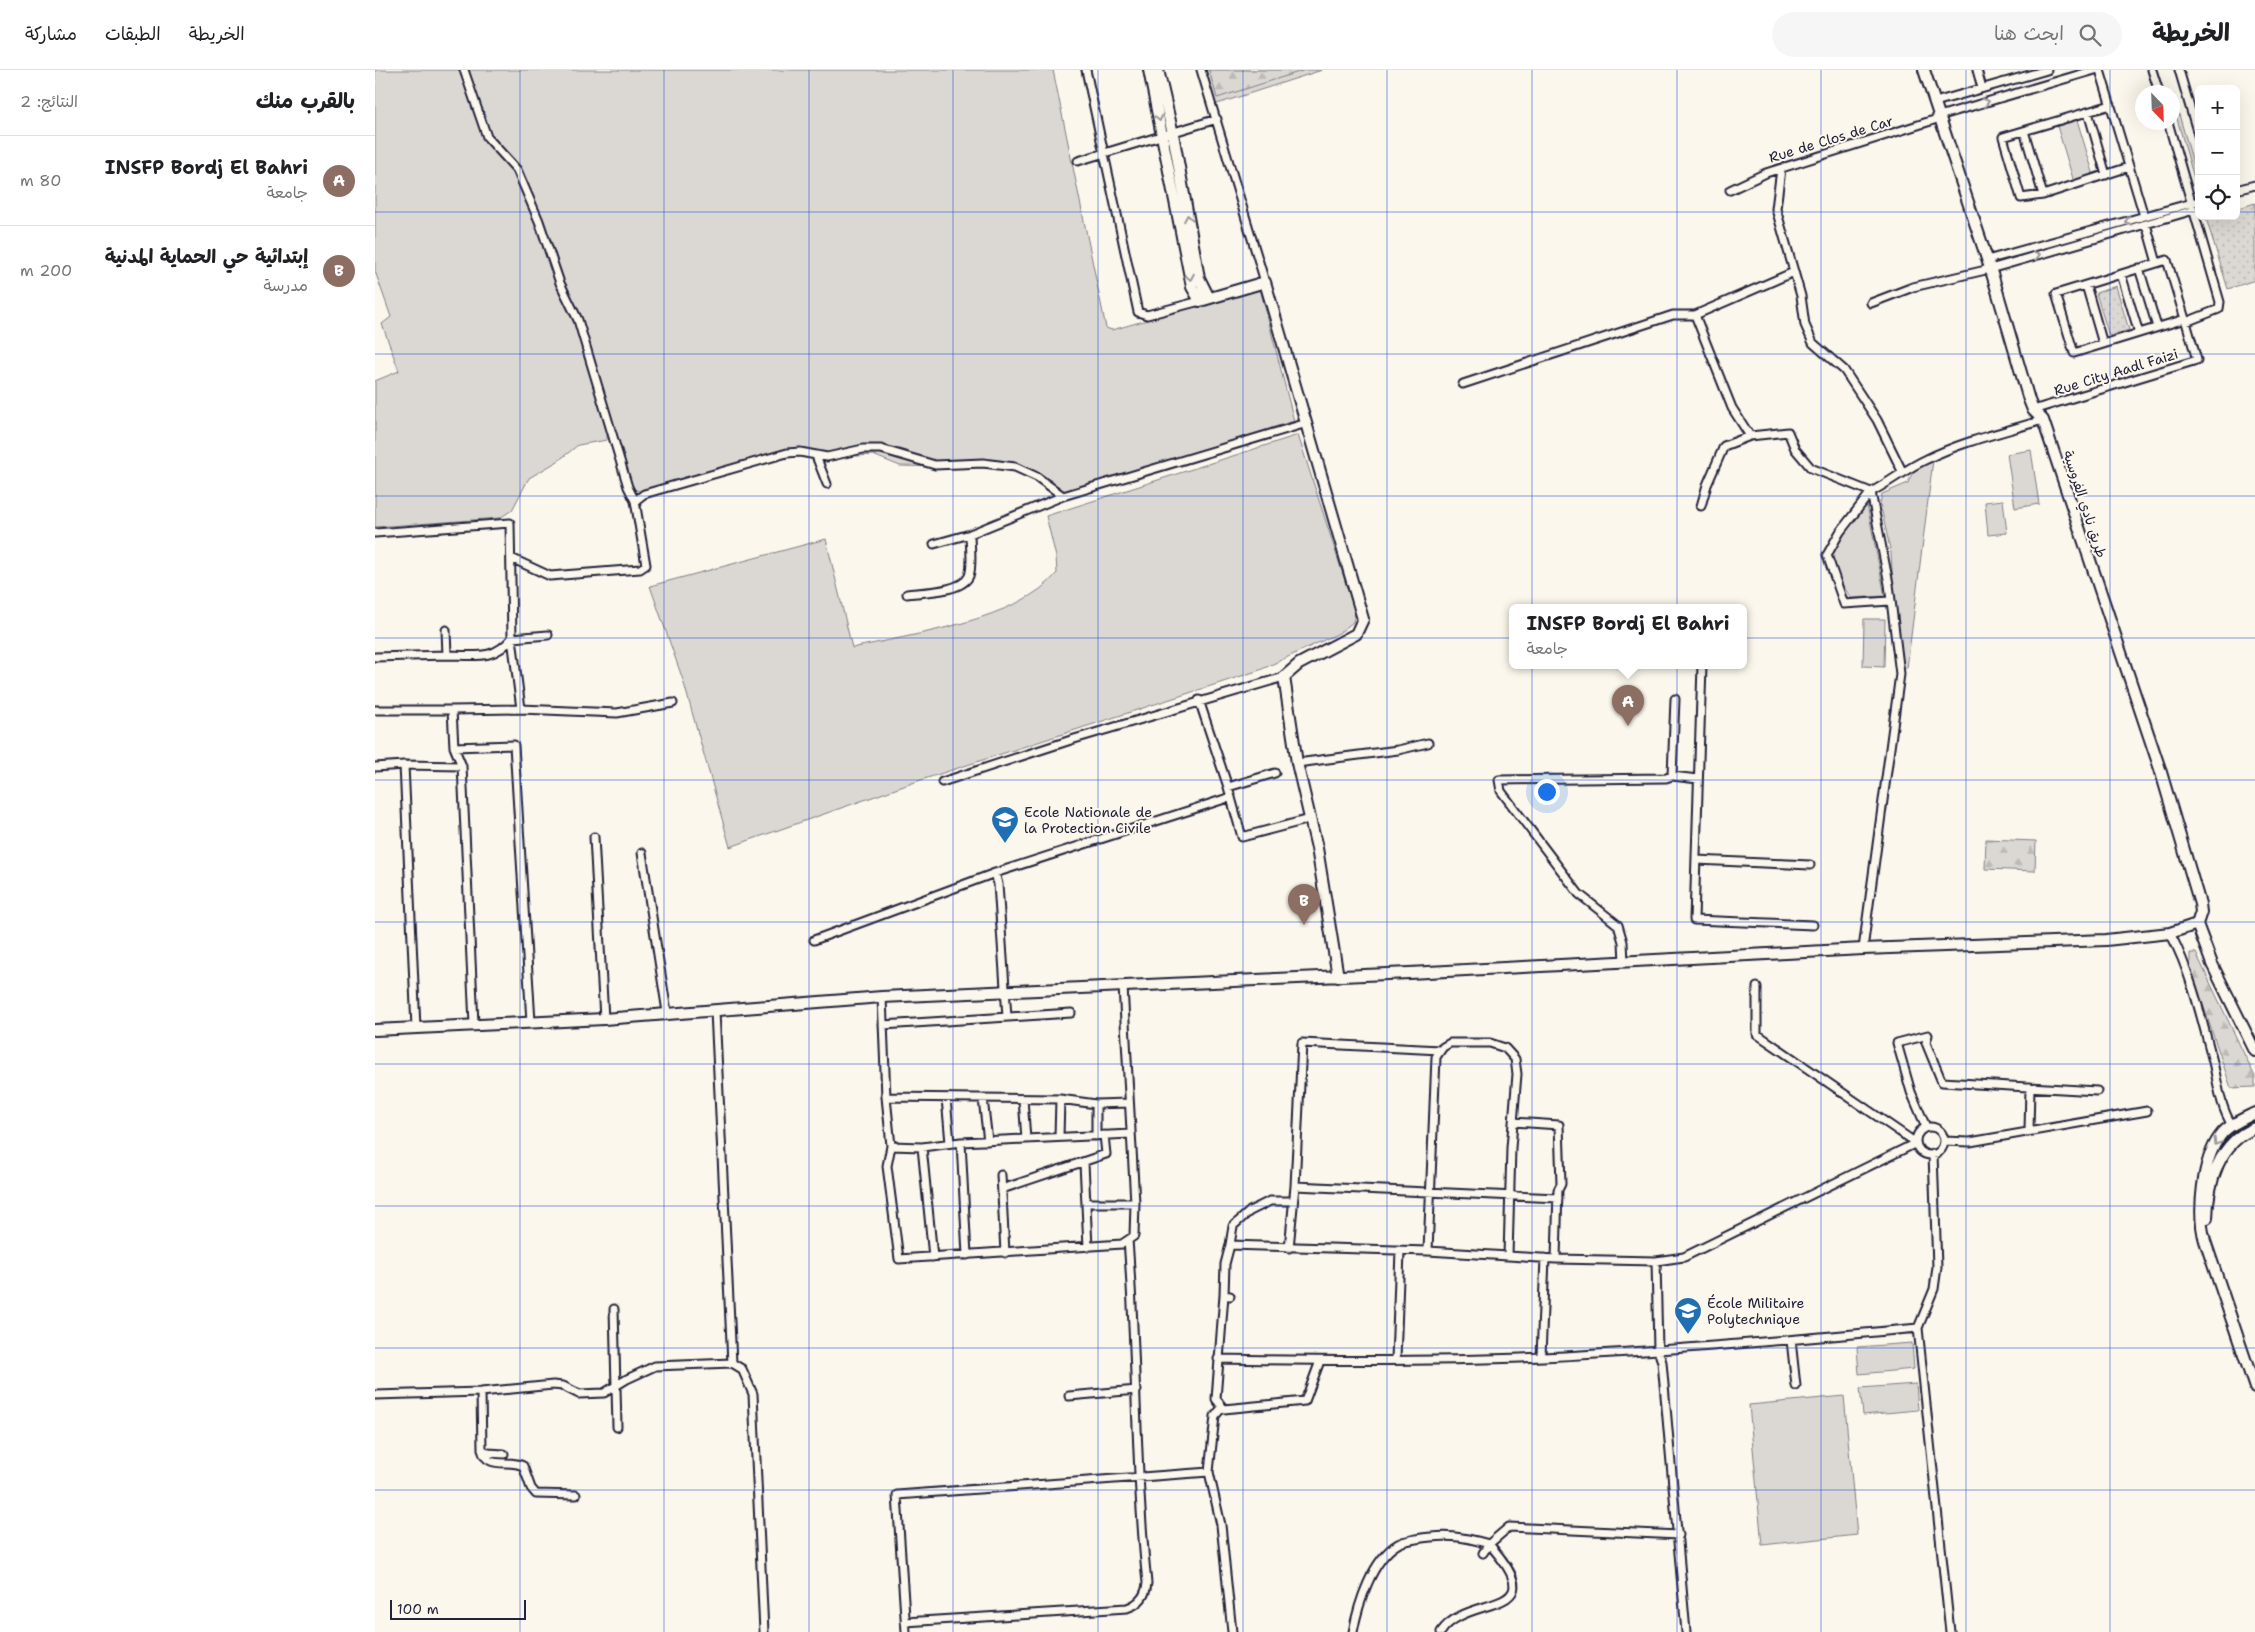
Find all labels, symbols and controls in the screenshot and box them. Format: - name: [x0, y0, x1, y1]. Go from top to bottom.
- search box: [1772, 12, 2122, 57]
- text: الخريطة: [2152, 17, 2230, 49]
- text: ابحث هنا: [1994, 21, 2064, 46]
- icon: search: [2076, 21, 2104, 49]
- text: مشاركة: [25, 22, 77, 46]
- text: الطبقات: [105, 22, 161, 46]
- text: الخريطة: [189, 22, 245, 46]
- north arrow: [2135, 85, 2180, 130]
- map controls: [2195, 85, 2240, 220]
- button: +: [2195, 85, 2240, 130]
- text: بالقرب منك: [256, 87, 355, 115]
- text: النتائج: 2: [20, 91, 78, 112]
- one-way arrow: [1981, 98, 1990, 108]
- street label: Rue de Clos de Car: [1767, 111, 1896, 166]
- one-way arrow: [1153, 113, 1164, 122]
- button: −: [2195, 130, 2240, 175]
- text: INSFP Bordj El Bahri: [105, 155, 308, 180]
- text: 80 m: [20, 170, 61, 191]
- text: A: [333, 170, 345, 191]
- button: locate: [2195, 175, 2240, 220]
- text: جامعة: [266, 182, 308, 203]
- one-way arrow: [1183, 214, 1194, 223]
- one-way arrow: [2124, 215, 2133, 225]
- text: إبتدائية حي الحماية المدنية: [105, 244, 308, 269]
- one-way arrow: [2033, 250, 2042, 261]
- text: 200 m: [20, 260, 72, 281]
- text: B: [334, 260, 344, 281]
- one-way arrow: [1184, 273, 1194, 282]
- text: مدرسة: [263, 275, 308, 296]
- street label: Rue City Aadl Faizi: [2052, 345, 2180, 399]
- street label: طريق نادي الفروسية: [2057, 448, 2111, 561]
- popup: [1509, 604, 1747, 669]
- text: INSFP Bordj El Bahri: [1526, 611, 1730, 636]
- text: جامعة: [1526, 638, 1568, 659]
- pin: A: [1612, 685, 1644, 726]
- your location: [1534, 779, 1560, 805]
- place label: Ecole Nationale de la Protection Civile: [1024, 803, 1152, 837]
- school or university icon: Ecole Nationale de la Protection Civile: [990, 805, 1020, 844]
- pin: B: [1288, 884, 1320, 925]
- one-way arrow: [2214, 1137, 2224, 1146]
- place label: École Militaire Polytechnique: [1707, 1294, 1805, 1328]
- school or university icon: École Militaire Polytechnique: [1673, 1296, 1703, 1335]
- scale bar: [390, 1597, 526, 1620]
- text: 100 m: [397, 1600, 439, 1618]

